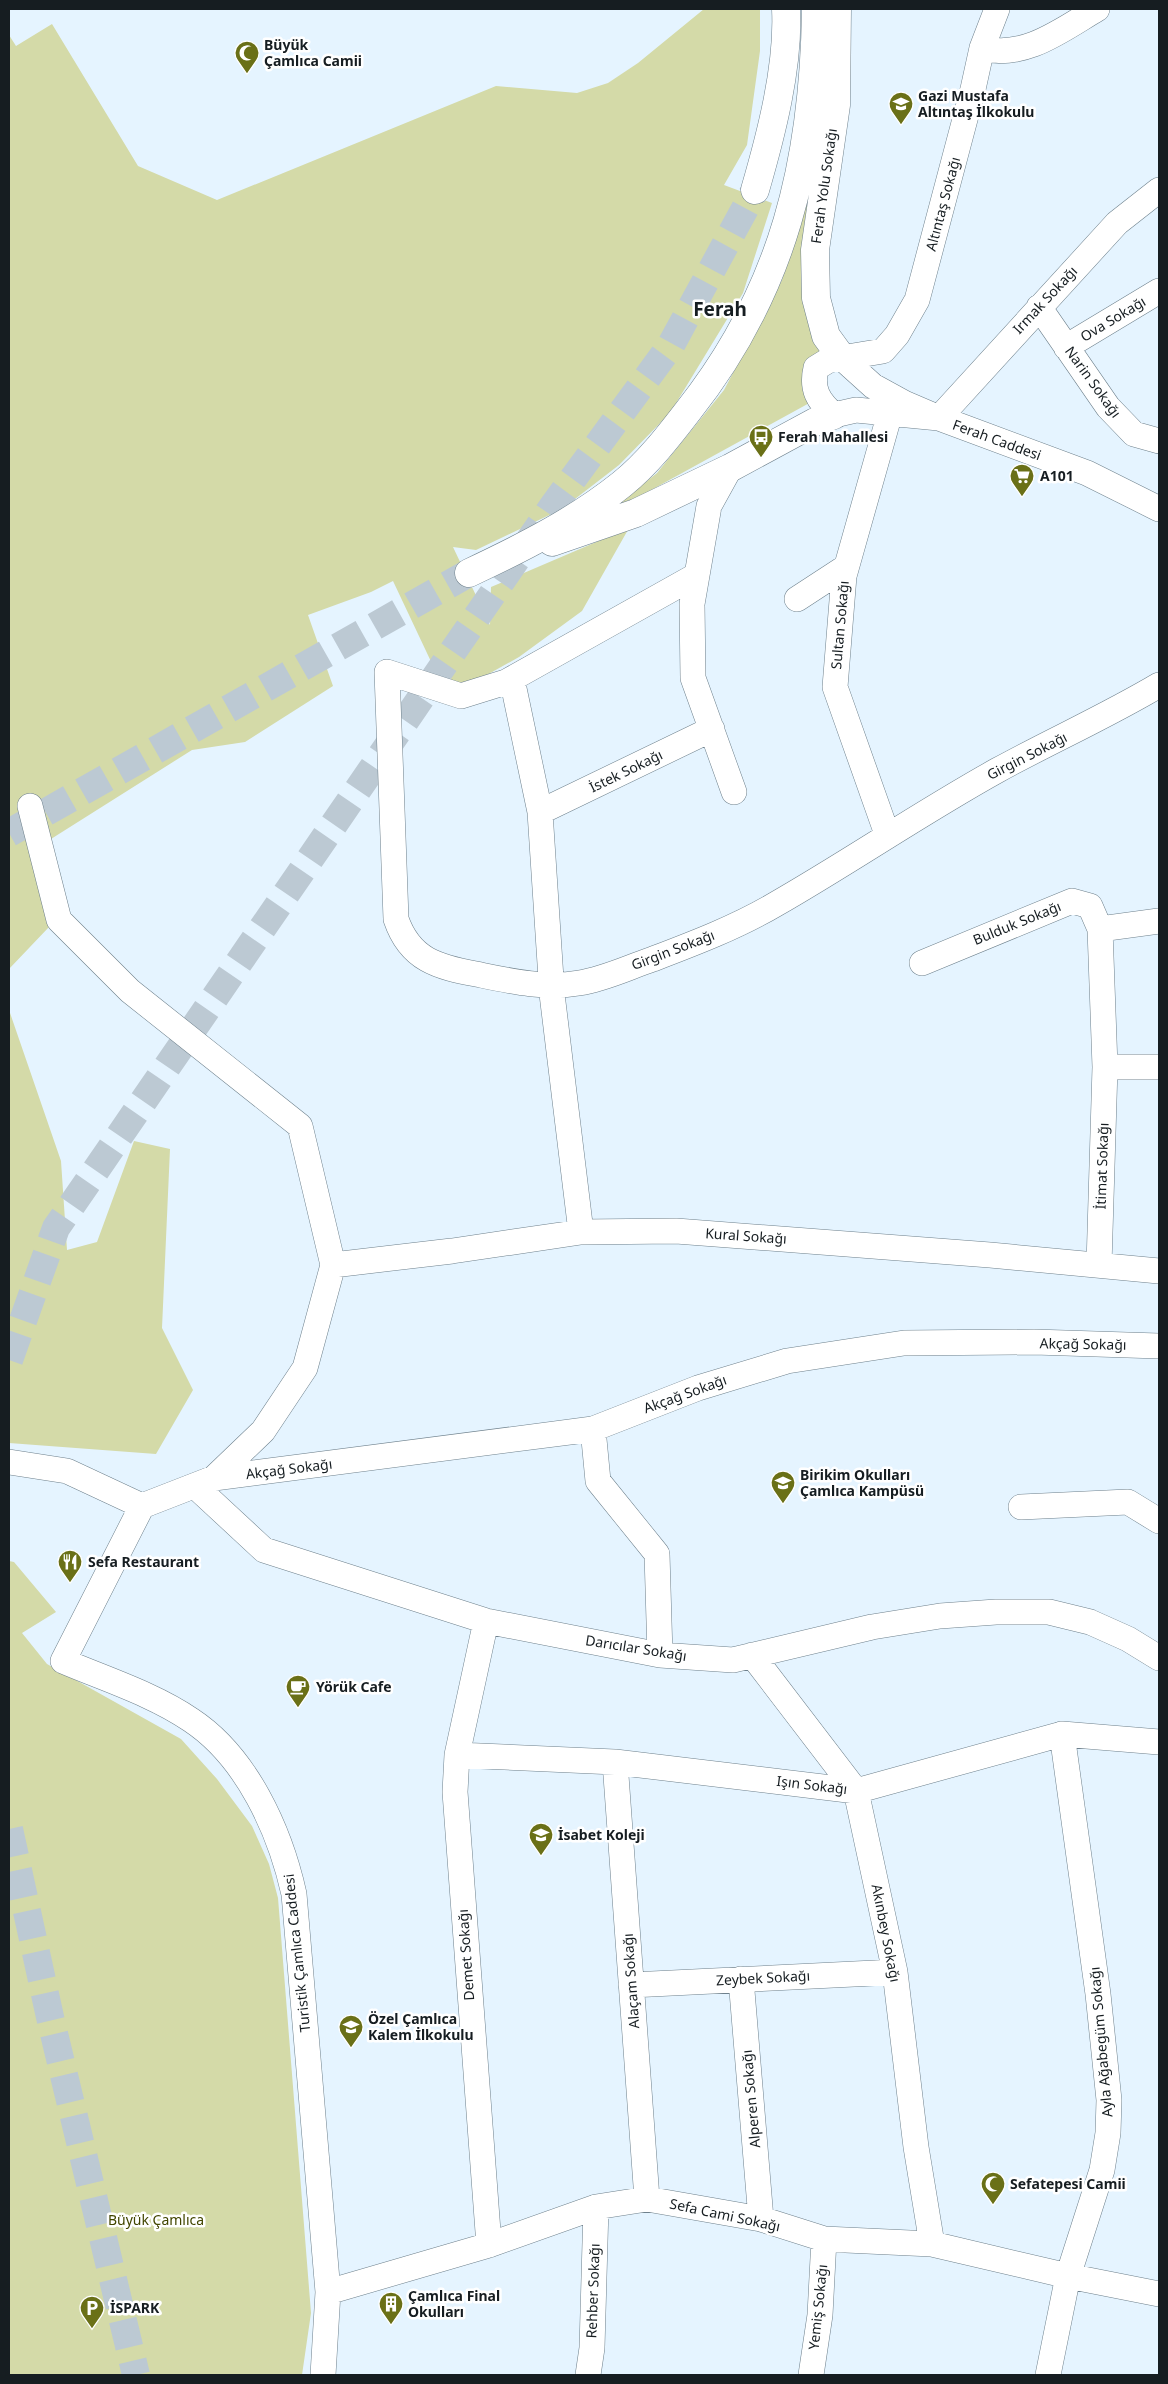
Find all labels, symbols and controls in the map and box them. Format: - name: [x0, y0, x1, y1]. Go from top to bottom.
- place label: Büyük Çamlıca Camii: [264, 35, 362, 70]
- mosque icon: Büyük Çamlıca Camii: [234, 40, 260, 74]
- place label: Gazi Mustafa Altıntaş İlkokulu: [918, 86, 1034, 121]
- school or university icon: Gazi Mustafa Altıntaş İlkokulu: [888, 91, 914, 125]
- street label: Ferah Yolu Sokağı: [806, 127, 841, 245]
- street label: Altıntaş Sokağı: [921, 155, 964, 253]
- street label: Irmak Sokağı: [1008, 262, 1081, 338]
- street label: Ova Sokağı: [1076, 292, 1149, 346]
- district label: Ferah: [693, 296, 747, 322]
- street label: Narin Sokağı: [1061, 342, 1126, 421]
- street label: Ferah Caddesi: [950, 415, 1044, 464]
- bus stop icon: Ferah Mahallesi: [748, 424, 774, 458]
- place label: Ferah Mahallesi: [778, 427, 888, 446]
- supermarket icon: A101: [1009, 463, 1035, 497]
- place label: A101: [1040, 466, 1074, 485]
- street label: Sultan Sokağı: [826, 580, 853, 670]
- street label: Girgin Sokağı: [983, 727, 1070, 784]
- street label: İstek Sokağı: [586, 745, 666, 796]
- street label: Bulduk Sokağı: [970, 896, 1064, 949]
- street label: Girgin Sokağı: [628, 925, 717, 974]
- street label: İtimat Sokağı: [1090, 1122, 1113, 1210]
- street label: Kural Sokağı: [705, 1223, 787, 1248]
- street label: Akçağ Sokağı: [1039, 1333, 1127, 1354]
- street label: Akçağ Sokağı: [641, 1370, 729, 1417]
- street label: Akçağ Sokağı: [245, 1454, 333, 1483]
- place label: Birikim Okulları Çamlıca Kampüsü: [800, 1465, 924, 1500]
- school or university icon: Birikim Okulları Çamlıca Kampüsü: [770, 1470, 796, 1504]
- restaurant icon: Sefa Restaurant: [57, 1549, 83, 1583]
- place label: Sefa Restaurant: [88, 1552, 199, 1571]
- street label: Darıcılar Sokağı: [584, 1630, 688, 1665]
- cafe icon: Yörük Cafe: [285, 1674, 311, 1708]
- place label: Yörük Cafe: [316, 1677, 392, 1696]
- street label: Işın Sokağı: [776, 1771, 848, 1798]
- school or university icon: İsabet Koleji: [528, 1822, 554, 1856]
- place label: İsabet Koleji: [558, 1825, 645, 1844]
- street label: Turistik Çamlıca Caddesi: [279, 1873, 314, 2033]
- street label: Akınbey Sokağı: [868, 1882, 905, 1984]
- street label: Demet Sokağı: [453, 1909, 478, 2001]
- street label: Alaçam Sokağı: [618, 1933, 643, 2029]
- street label: Zeybek Sokağı: [715, 1966, 810, 1989]
- street label: Ayla Ağabegüm Sokağı: [1084, 1966, 1117, 2118]
- place label: Özel Çamlıca Kalem İlkokulu: [368, 2009, 474, 2044]
- school or university icon: Özel Çamlıca Kalem İlkokulu: [338, 2014, 364, 2048]
- street label: Alperen Sokağı: [737, 2049, 764, 2149]
- mosque icon: Sefatepesi Camii: [980, 2171, 1006, 2205]
- place label: Sefatepesi Camii: [1010, 2174, 1126, 2193]
- street label: Sefa Cami Sokağı: [668, 2194, 782, 2236]
- park label: Büyük Çamlıca: [108, 2210, 204, 2229]
- street label: Rehber Sokağı: [581, 2243, 604, 2339]
- street label: Yemiş Sokağı: [804, 2263, 831, 2351]
- place label: Çamlıca Final Okulları: [408, 2286, 500, 2321]
- building icon: Çamlıca Final Okulları: [378, 2291, 404, 2325]
- parking icon: İSPARK: [79, 2295, 105, 2329]
- place label: İSPARK: [110, 2298, 160, 2317]

